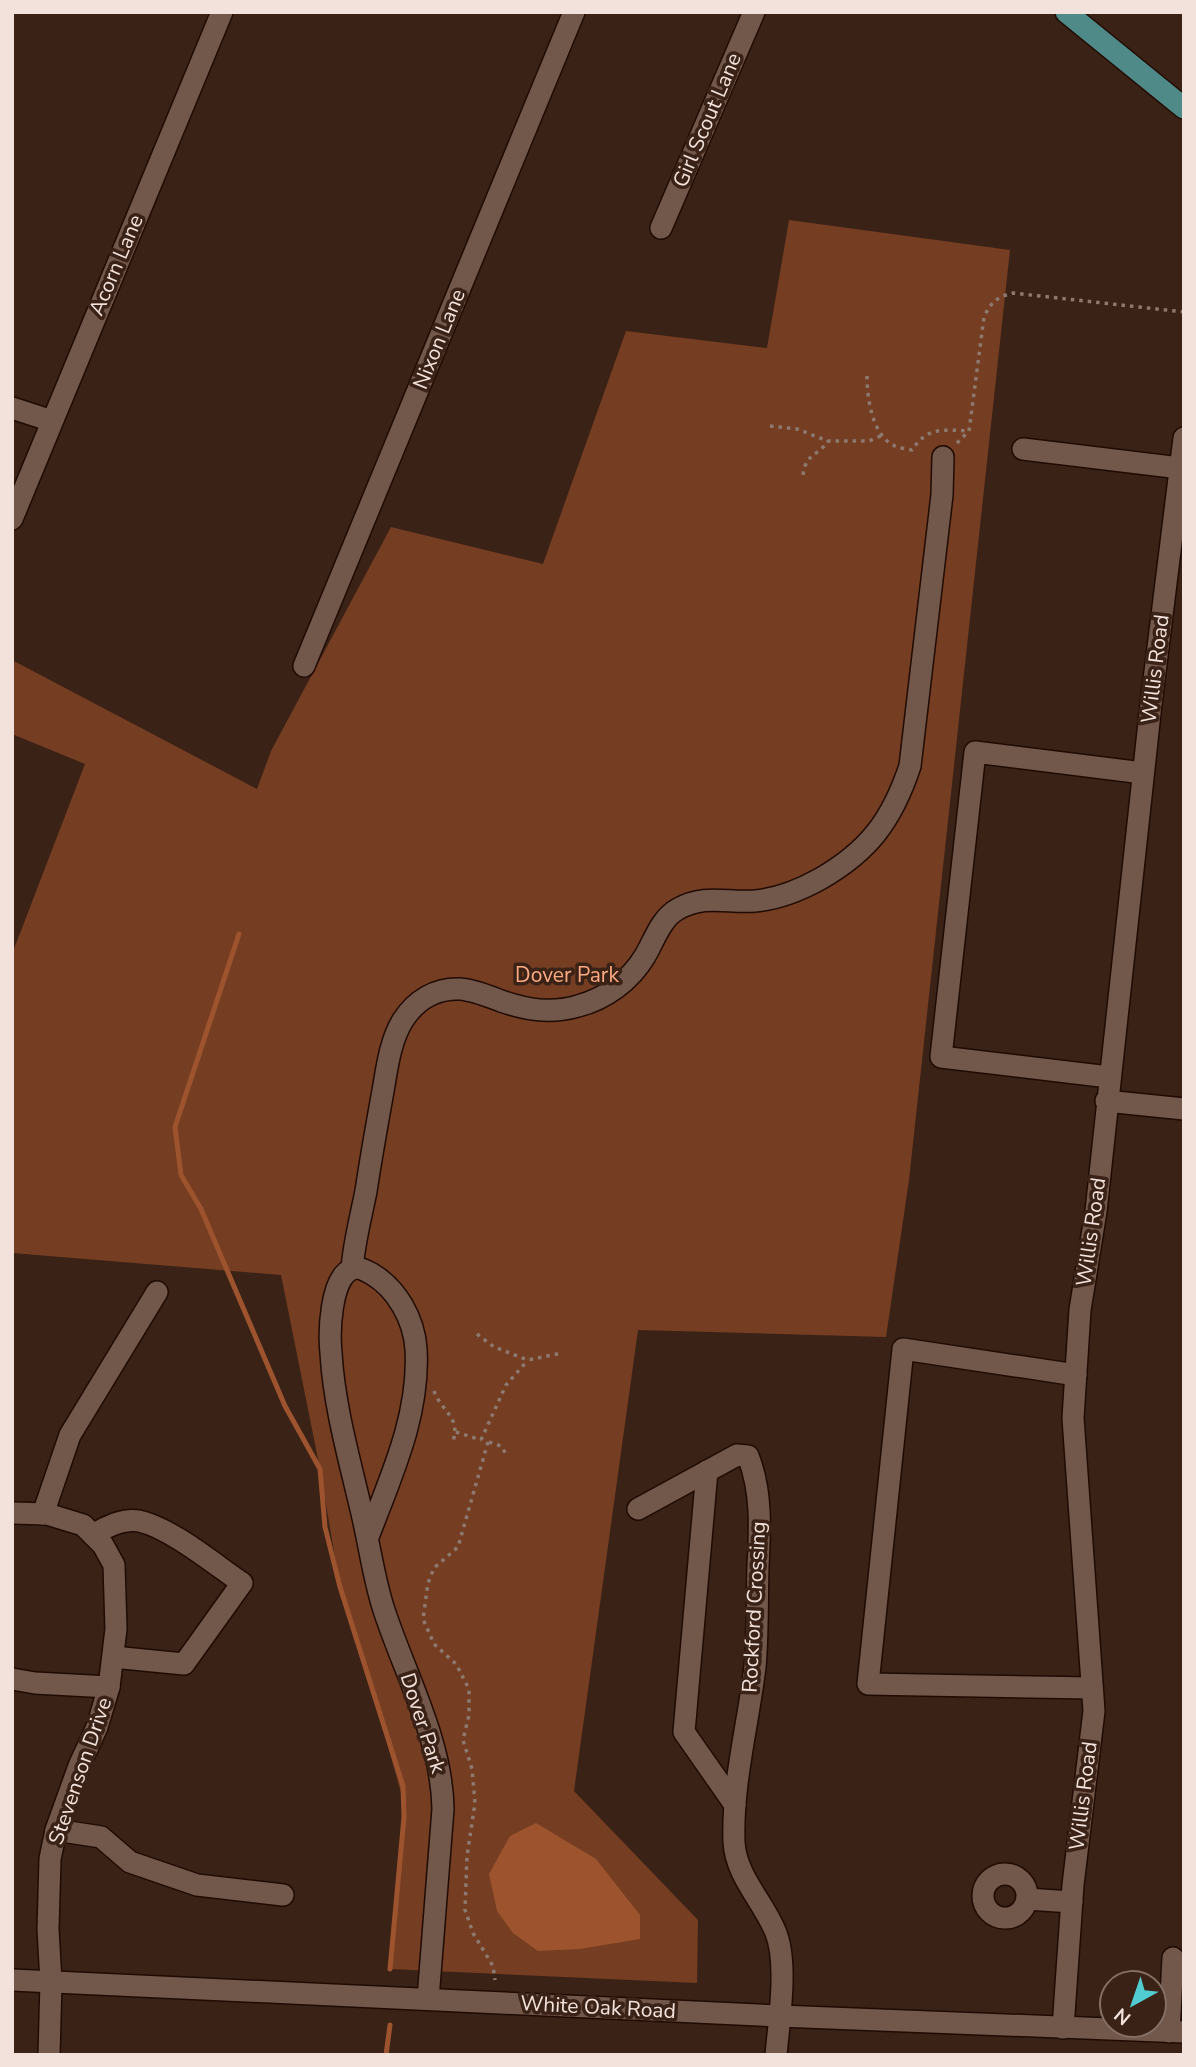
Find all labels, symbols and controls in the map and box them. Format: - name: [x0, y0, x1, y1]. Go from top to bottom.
- street label: Girl Scout Lane: [666, 48, 748, 192]
- street label: Acorn Lane: [82, 210, 150, 320]
- street label: Nixon Lane: [406, 285, 472, 393]
- street label: Willis Road: [1134, 613, 1176, 725]
- park label: Dover Park: [515, 961, 619, 989]
- street label: Willis Road: [1070, 1176, 1112, 1288]
- street label: Rockford Crossing: [736, 1521, 772, 1693]
- street label: Dover Park: [394, 1669, 453, 1777]
- street label: Stevenson Drive: [42, 1694, 118, 1848]
- street label: Willis Road: [1062, 1740, 1104, 1852]
- north arrow: [1098, 1969, 1168, 2039]
- street label: White Oak Road: [520, 1989, 676, 2025]
- text: N: [1109, 2002, 1137, 2031]

